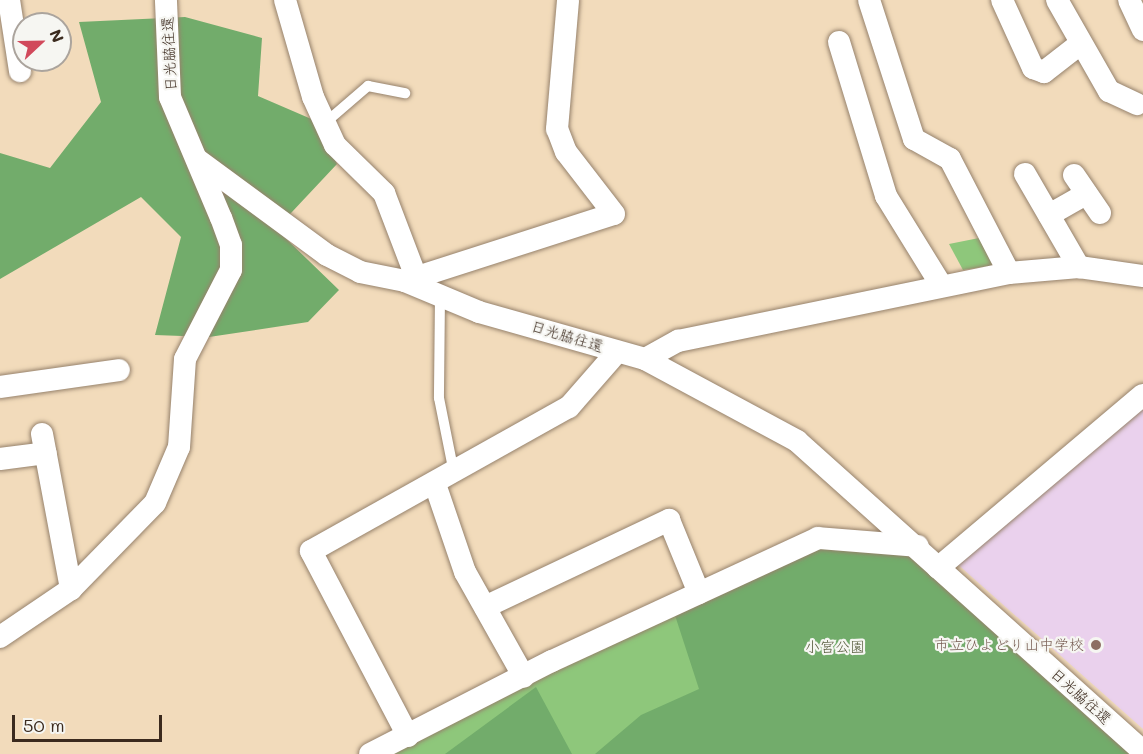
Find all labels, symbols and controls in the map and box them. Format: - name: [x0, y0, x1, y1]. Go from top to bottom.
- north arrow: [12, 12, 72, 72]
- street label: 日光脇往還: [158, 16, 180, 92]
- text: N: [45, 26, 69, 45]
- street label: 日光脇往還: [529, 316, 605, 356]
- place label: 市立ひよどり山中学校: [934, 636, 1084, 654]
- park label: 小宮公園: [805, 638, 865, 656]
- marker: 市立ひよどり山中学校: [1089, 638, 1103, 652]
- street label: 日光脇往還: [1047, 664, 1115, 728]
- scale bar: [15, 703, 165, 741]
- text: 50 m: [23, 713, 65, 737]

